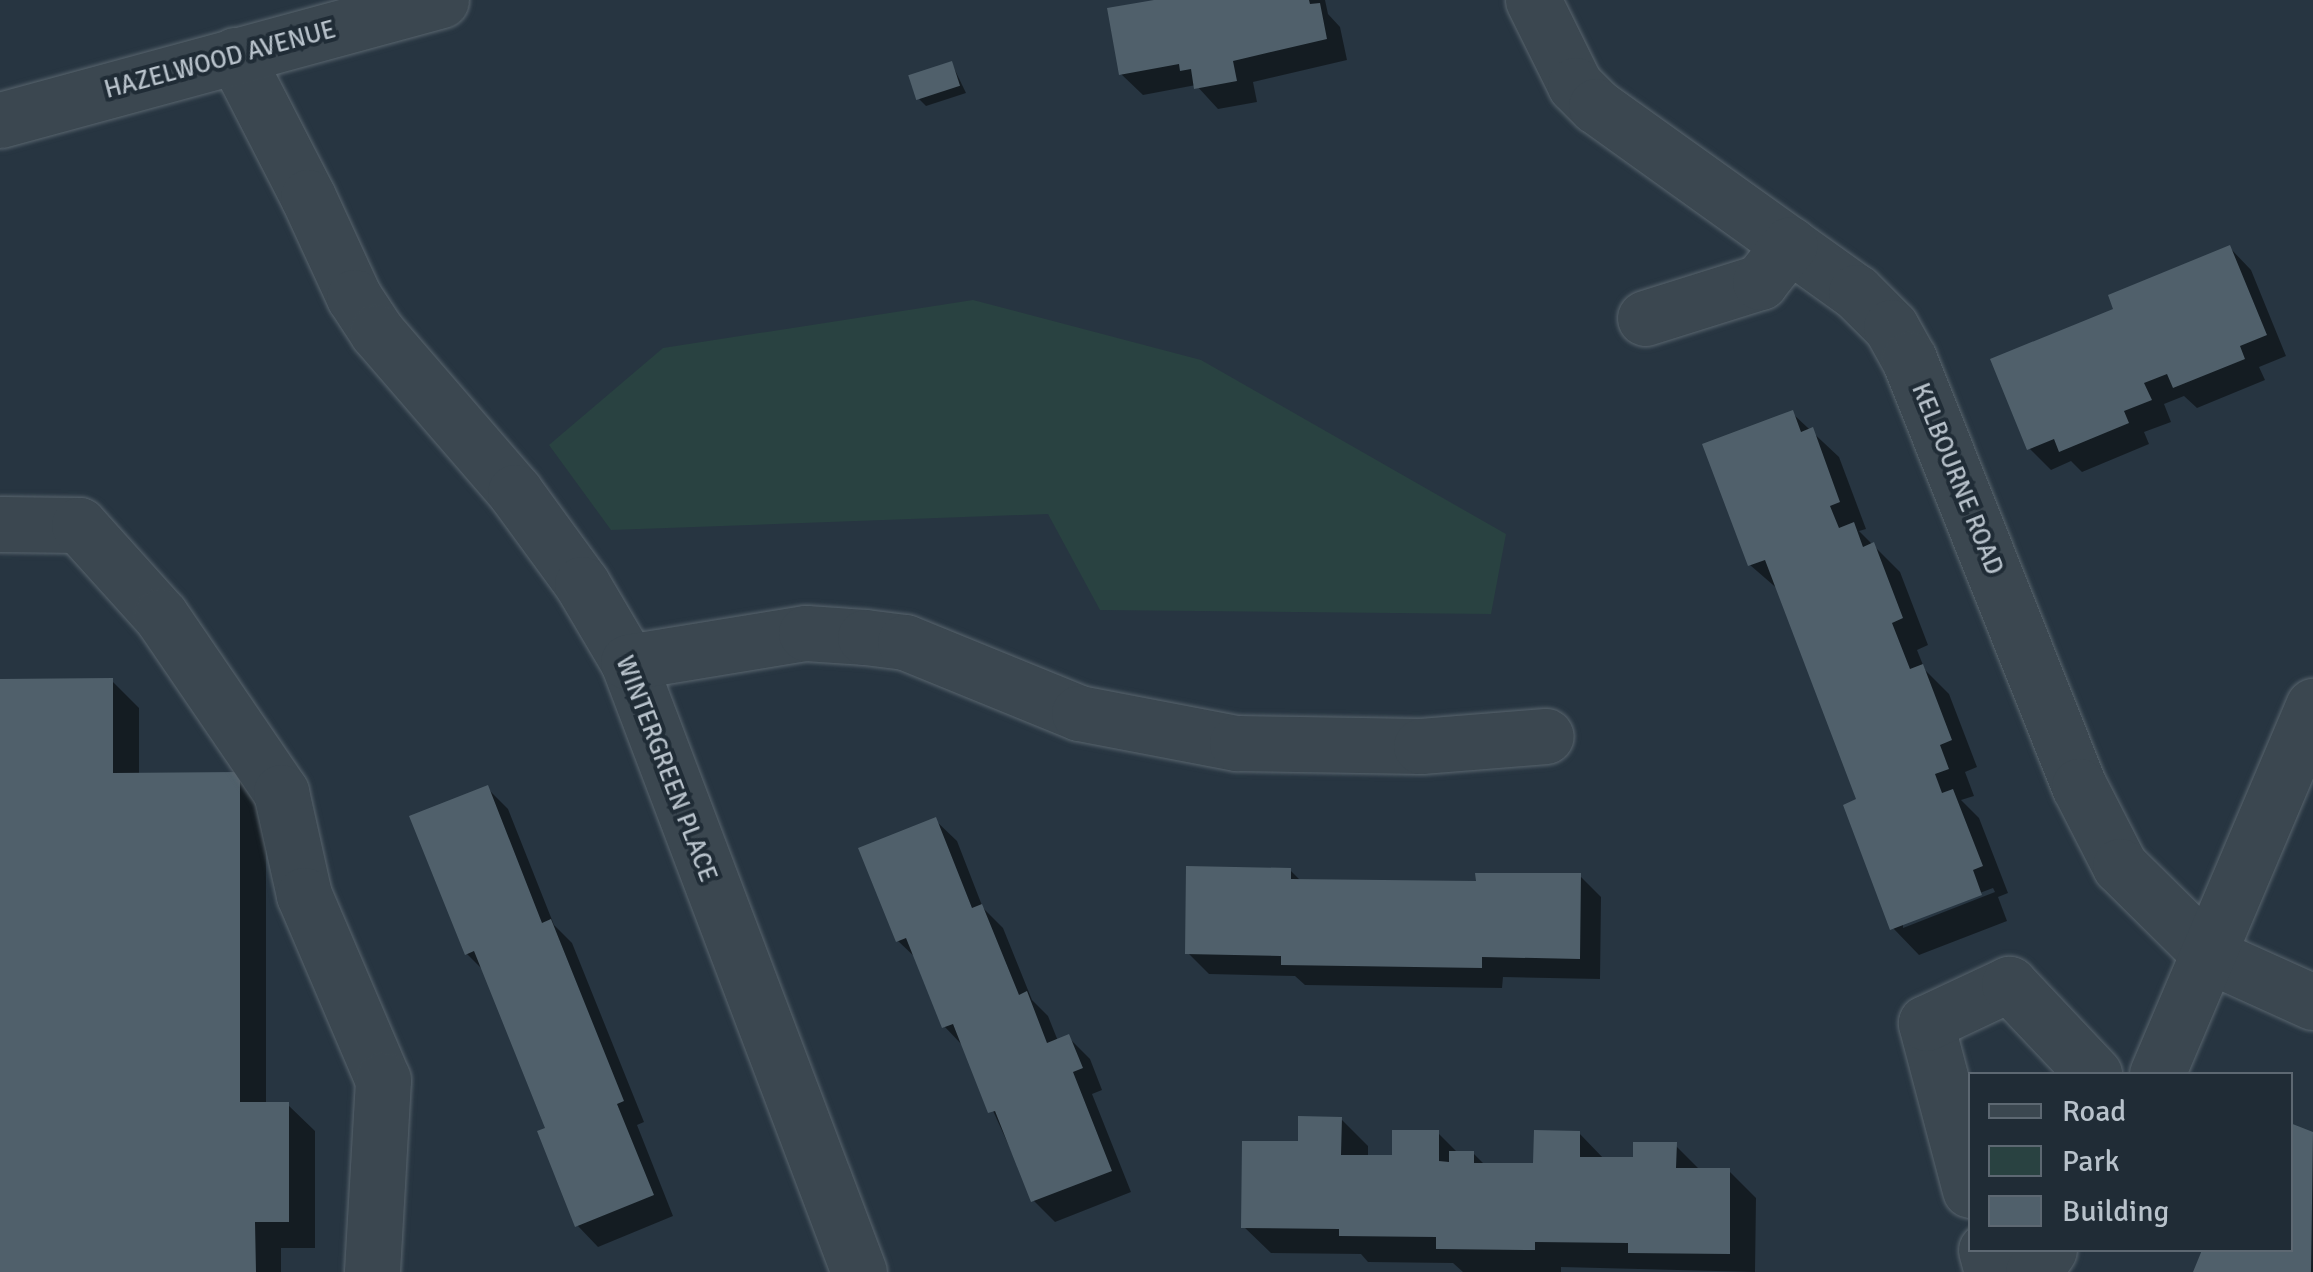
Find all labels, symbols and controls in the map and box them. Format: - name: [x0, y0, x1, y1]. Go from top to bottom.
- street label: HAZELWOOD AVENUE: [101, 15, 339, 105]
- street label: KELBOURNE ROAD: [1905, 379, 2009, 579]
- street label: WINTERGREEN PLACE: [609, 652, 723, 886]
- legend: [1968, 1072, 2293, 1252]
- text: Road: [2062, 1093, 2126, 1130]
- text: Park: [2062, 1143, 2120, 1180]
- text: Building: [2062, 1193, 2169, 1230]

